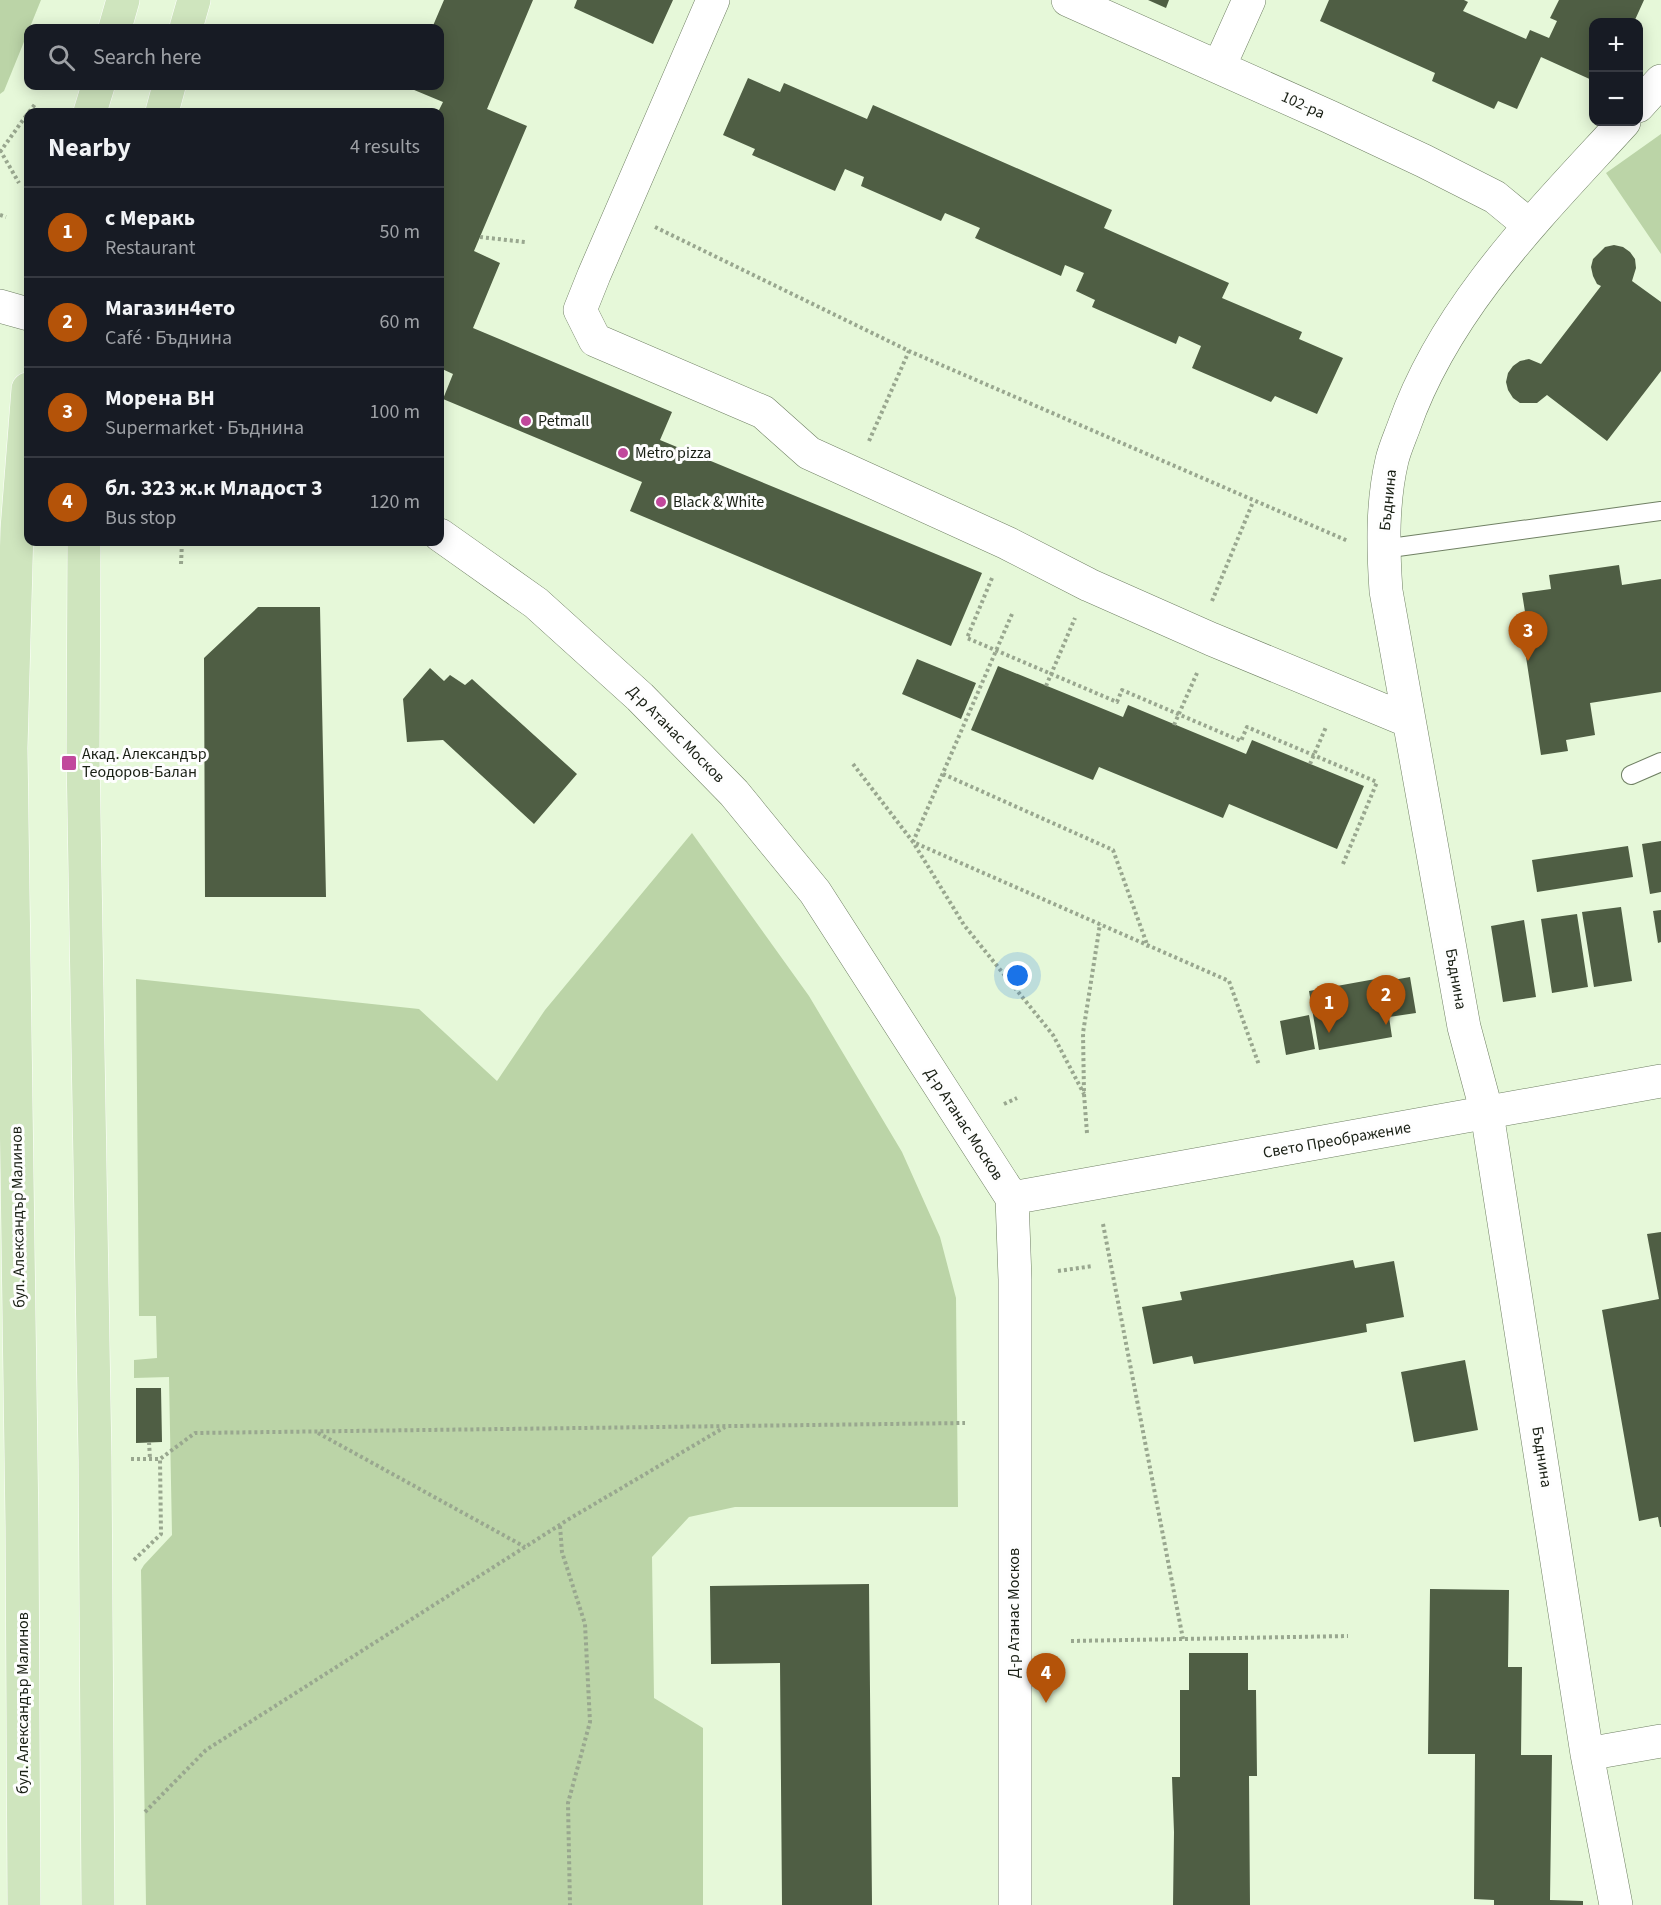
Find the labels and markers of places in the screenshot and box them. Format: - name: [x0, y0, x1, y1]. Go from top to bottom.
- place label: Petmall: [538, 410, 589, 432]
- marker: Petmall: [519, 414, 533, 428]
- place label: Metro pizza: [635, 442, 711, 464]
- marker: Metro pizza: [616, 446, 630, 460]
- place label: Black & White: [673, 491, 764, 513]
- marker: Black & White: [654, 495, 668, 509]
- pin: 3: [1508, 612, 1547, 661]
- place label: Акад. Александър Теодоров-Балан: [82, 743, 207, 783]
- marker: Акад. Александър Теодоров-Балан: [60, 754, 78, 772]
- pin: 2: [1366, 976, 1406, 1025]
- pin: 1: [1310, 984, 1348, 1033]
- pin: 4: [1026, 1654, 1066, 1703]

